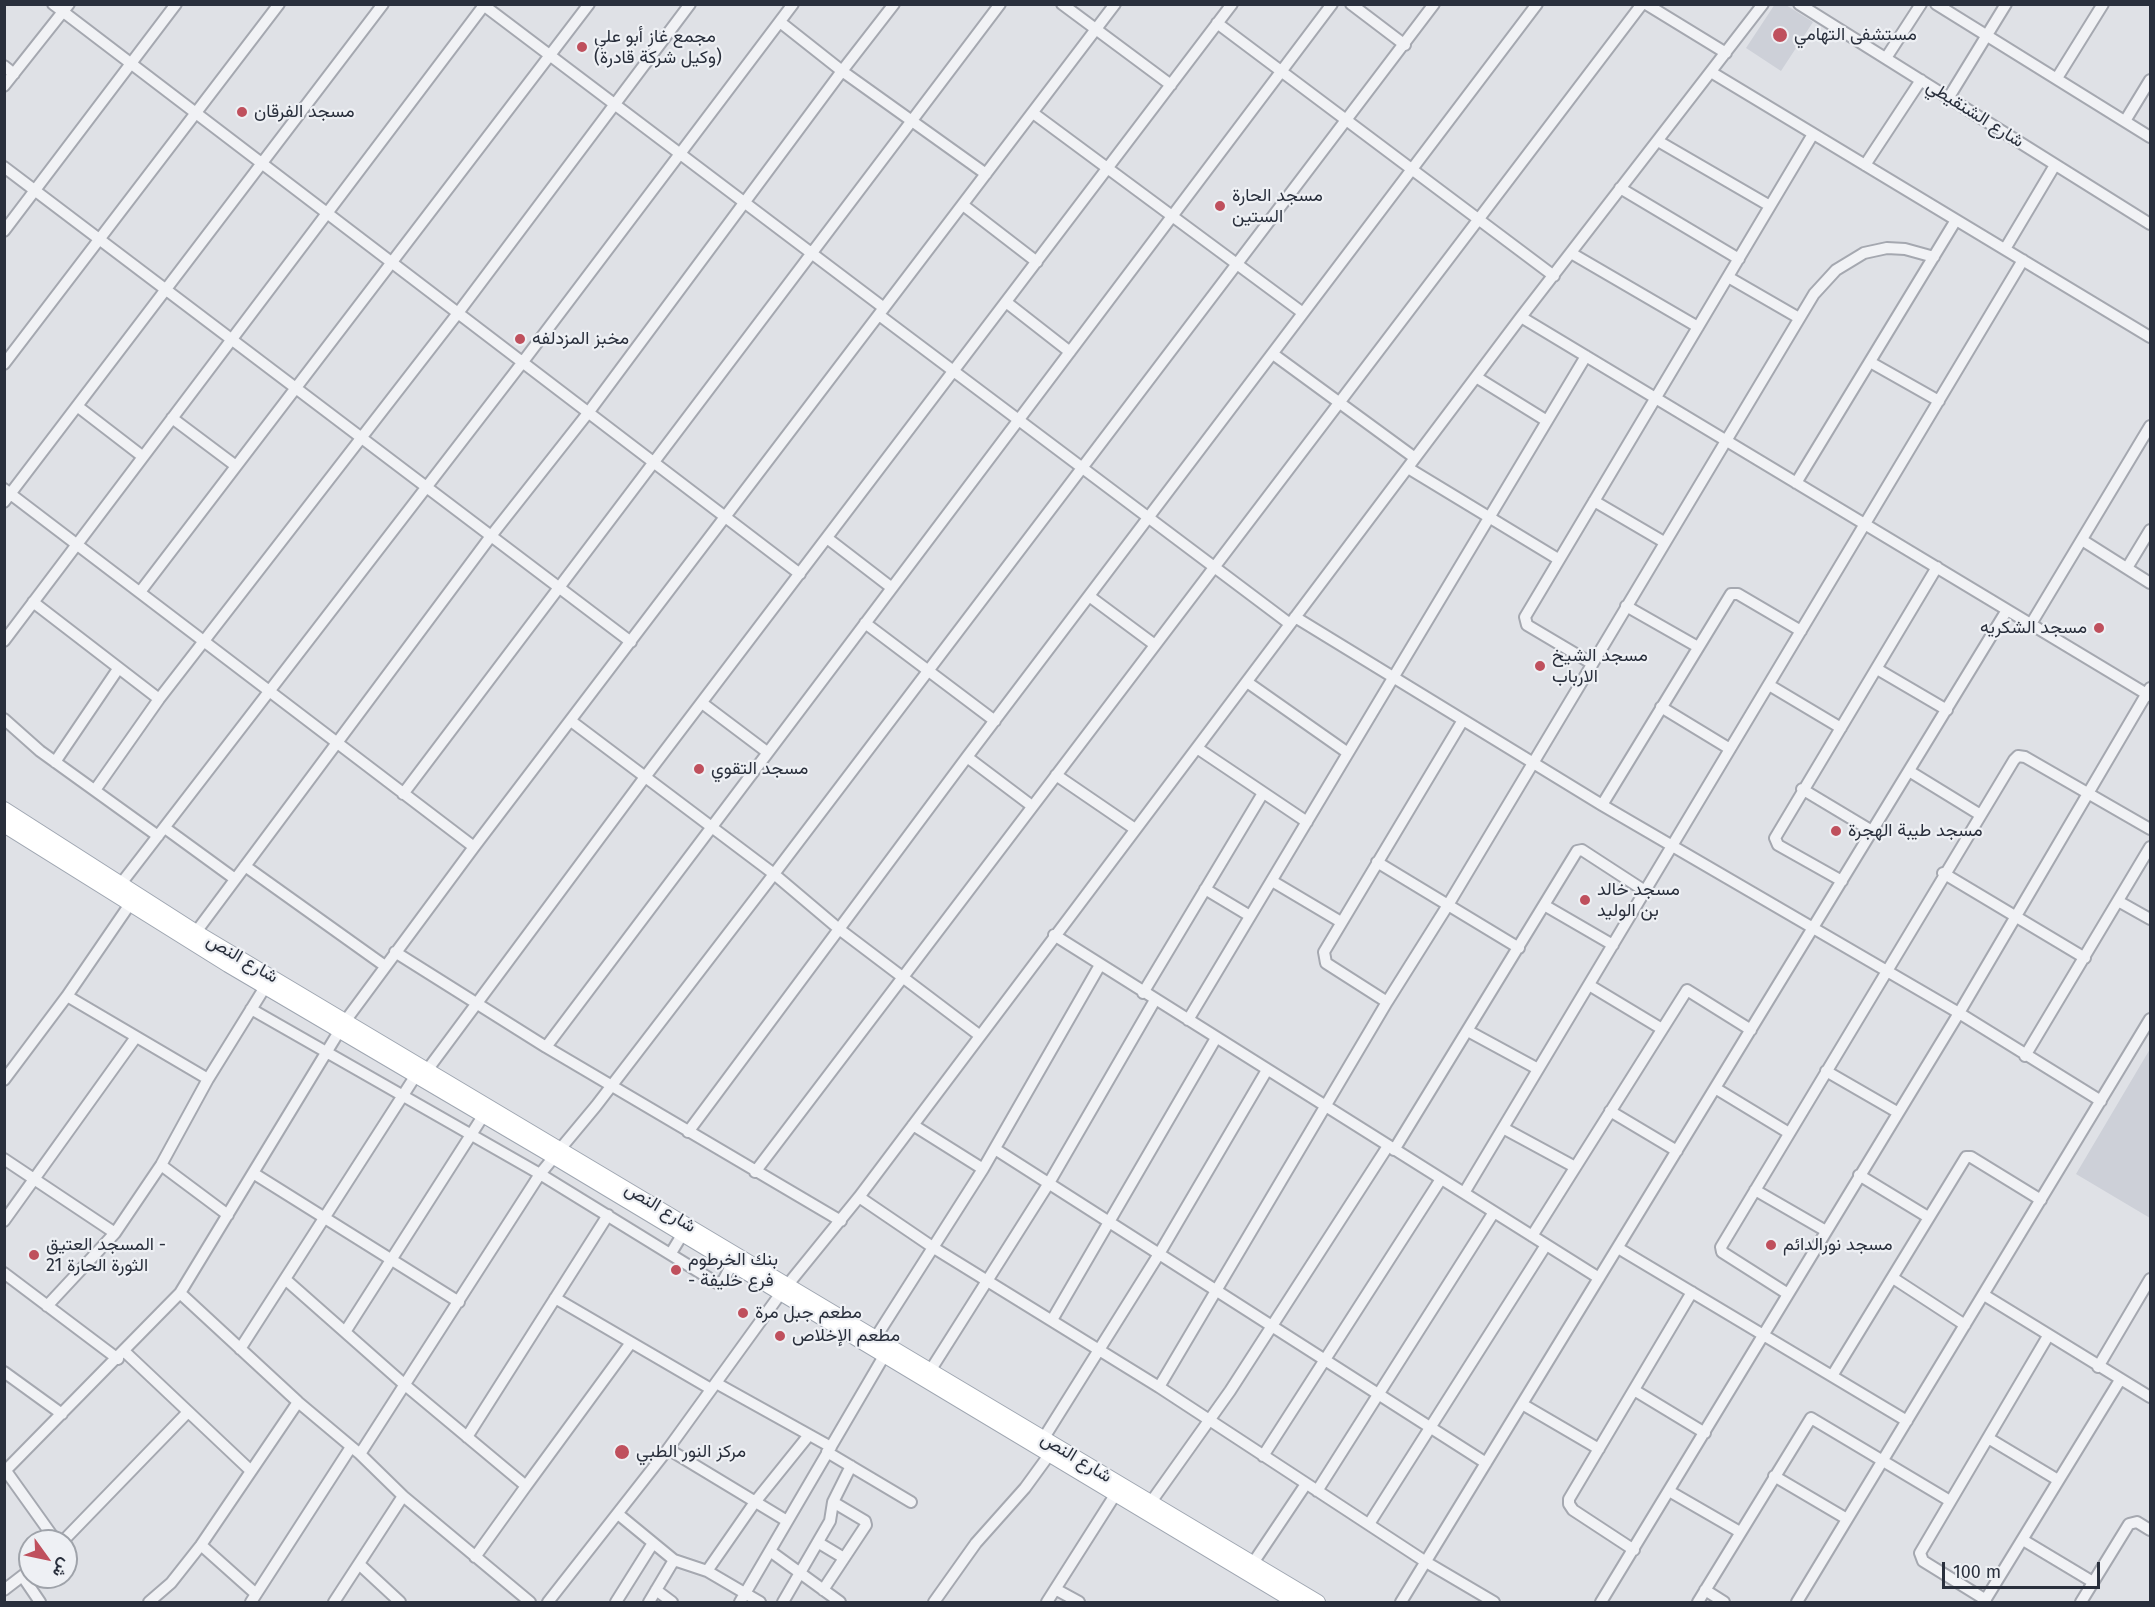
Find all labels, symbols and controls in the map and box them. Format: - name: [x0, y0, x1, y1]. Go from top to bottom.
- place label: مستشفى التهامي: [1794, 24, 1917, 46]
- place label: مجمع غاز أبو علي (وكيل شركة قادرة): [594, 26, 722, 68]
- marker: مستشفى التهامي: [1771, 26, 1789, 44]
- marker: مجمع غاز أبو علي (وكيل شركة قادرة): [575, 40, 589, 54]
- street label: شارع الشنقيطي: [1922, 75, 2028, 153]
- place label: مسجد الفرقان: [254, 101, 355, 123]
- marker: مسجد الفرقان: [235, 105, 249, 119]
- place label: مسجد الحارة الستين: [1232, 185, 1323, 228]
- marker: مسجد الحارة الستين: [1213, 199, 1227, 213]
- place label: مخبز المزدلفه: [532, 328, 629, 350]
- marker: مخبز المزدلفه: [513, 332, 527, 346]
- place label: مسجد الشكريه: [1980, 617, 2087, 639]
- marker: مسجد الشكريه: [2092, 621, 2106, 635]
- place label: مسجد الشيخ الارباب: [1552, 645, 1648, 688]
- marker: مسجد الشيخ الارباب: [1533, 659, 1547, 673]
- place label: مسجد التقوي: [711, 758, 808, 780]
- marker: مسجد التقوي: [692, 762, 706, 776]
- place label: مسجد طيبة الهجرة: [1848, 820, 1983, 842]
- marker: مسجد طيبة الهجرة: [1829, 824, 1843, 838]
- place label: مسجد خالد بن الوليد: [1597, 879, 1680, 922]
- marker: مسجد خالد بن الوليد: [1578, 893, 1592, 907]
- street label: شارع النص: [202, 930, 282, 988]
- street label: شارع النص: [620, 1178, 700, 1238]
- place label: المسجد العتيق - الثورة الحارة 21: [46, 1234, 166, 1276]
- place label: مسجد نورالدائم: [1783, 1234, 1893, 1256]
- marker: مسجد نورالدائم: [1764, 1238, 1778, 1252]
- marker: المسجد العتيق - الثورة الحارة 21: [27, 1248, 41, 1262]
- place label: بنك الخرطوم - فرع خليفة: [688, 1249, 778, 1292]
- marker: بنك الخرطوم - فرع خليفة: [669, 1263, 683, 1277]
- place label: مطعم جبل مرة: [755, 1302, 862, 1324]
- marker: مطعم جبل مرة: [736, 1306, 750, 1320]
- place label: مطعم الإخلاص: [792, 1325, 900, 1347]
- marker: مطعم الإخلاص: [773, 1329, 787, 1343]
- street label: شارع النص: [1036, 1428, 1116, 1488]
- place label: مركز النور الطبي: [636, 1441, 746, 1463]
- marker: مركز النور الطبي: [613, 1443, 631, 1461]
- north arrow: [18, 1529, 78, 1589]
- scale bar: [1945, 1550, 2102, 1588]
- text: ش: [49, 1555, 75, 1581]
- text: 100 m: [1953, 1561, 2001, 1583]

